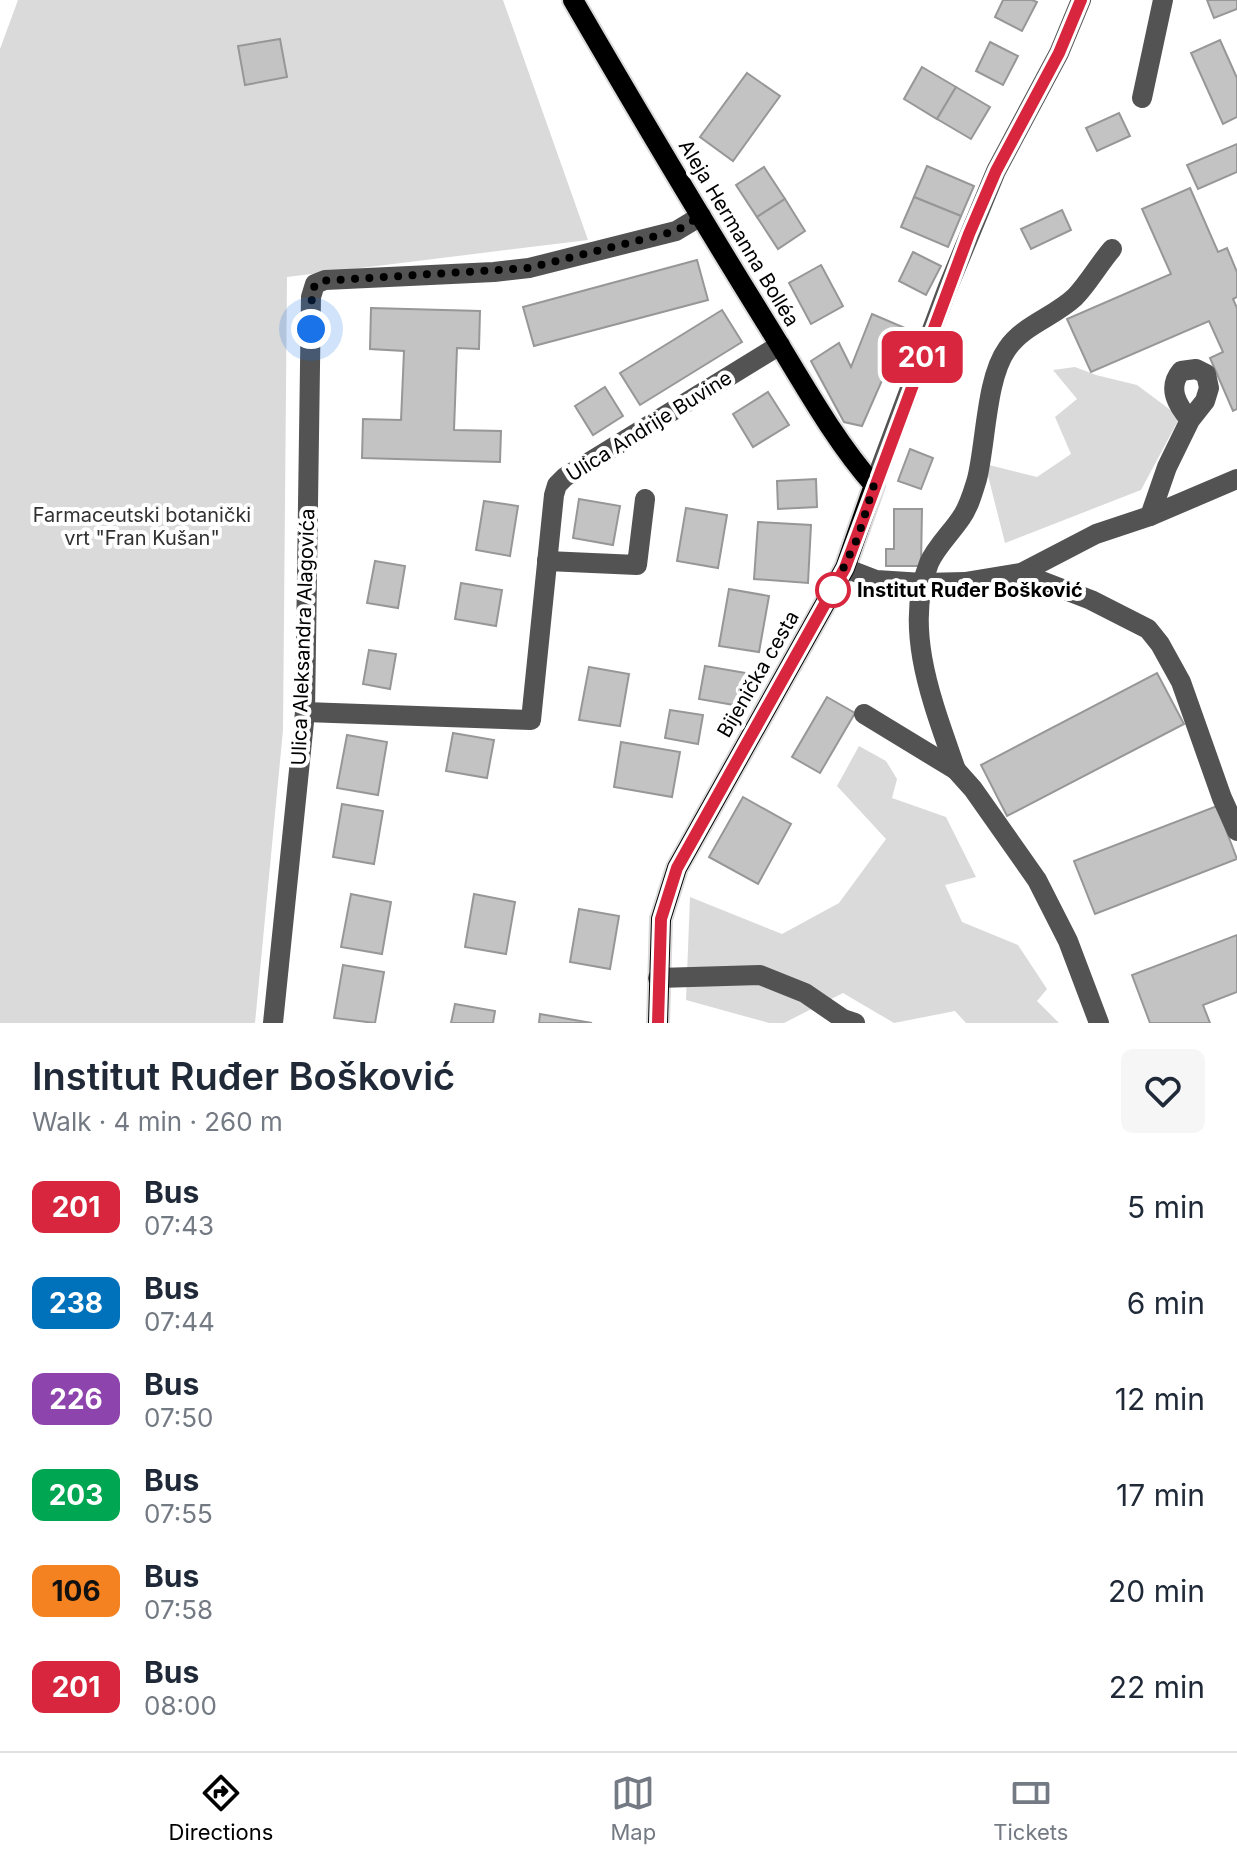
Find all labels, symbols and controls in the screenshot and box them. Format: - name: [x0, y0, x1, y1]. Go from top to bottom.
- street label: Aleja Hermanna Bolléa: [674, 135, 804, 331]
- your location: [291, 309, 331, 349]
- line badge: 201: [876, 331, 968, 383]
- text: 201: [898, 340, 946, 374]
- street label: Ulica Andrije Buvine: [562, 365, 736, 487]
- park label: Farmaceutski botanički vrt "Fran Kušan": [33, 503, 251, 550]
- street label: Ulica Aleksandra Alagovića: [287, 508, 319, 766]
- marker: Institut Ruđer Bošković: [816, 573, 850, 607]
- place label: Institut Ruđer Bošković: [857, 578, 1083, 602]
- street label: Bijenička cesta: [712, 607, 804, 741]
- button: heart: [1121, 1049, 1205, 1133]
- text: Institut Ruđer Bošković: [32, 1053, 455, 1099]
- text: Walk · 4 min · 260 m: [32, 1106, 283, 1137]
- text: Bus: [144, 1174, 199, 1210]
- text: 5 min: [1127, 1189, 1205, 1225]
- text: 201: [52, 1190, 100, 1224]
- text: 07:43: [144, 1210, 214, 1241]
- text: Bus: [144, 1270, 199, 1306]
- text: 6 min: [1127, 1285, 1205, 1321]
- text: 238: [49, 1286, 103, 1320]
- text: 07:44: [144, 1306, 215, 1337]
- text: Bus: [144, 1366, 199, 1402]
- text: 12 min: [1115, 1381, 1205, 1417]
- text: 226: [49, 1382, 103, 1416]
- text: 07:50: [144, 1402, 213, 1433]
- text: Bus: [144, 1462, 199, 1498]
- text: 17 min: [1116, 1477, 1205, 1513]
- text: 203: [49, 1478, 103, 1512]
- text: 07:55: [144, 1498, 213, 1529]
- text: Bus: [144, 1558, 199, 1594]
- text: 20 min: [1108, 1573, 1205, 1609]
- text: 106: [51, 1574, 101, 1608]
- text: 07:58: [144, 1594, 213, 1625]
- text: Bus: [144, 1654, 199, 1690]
- text: 22 min: [1109, 1669, 1205, 1705]
- text: 201: [52, 1670, 100, 1704]
- text: 08:00: [144, 1690, 217, 1721]
- tab: Directions: [169, 1771, 273, 1845]
- tab: Map: [611, 1771, 656, 1845]
- tab: Tickets: [993, 1771, 1068, 1845]

